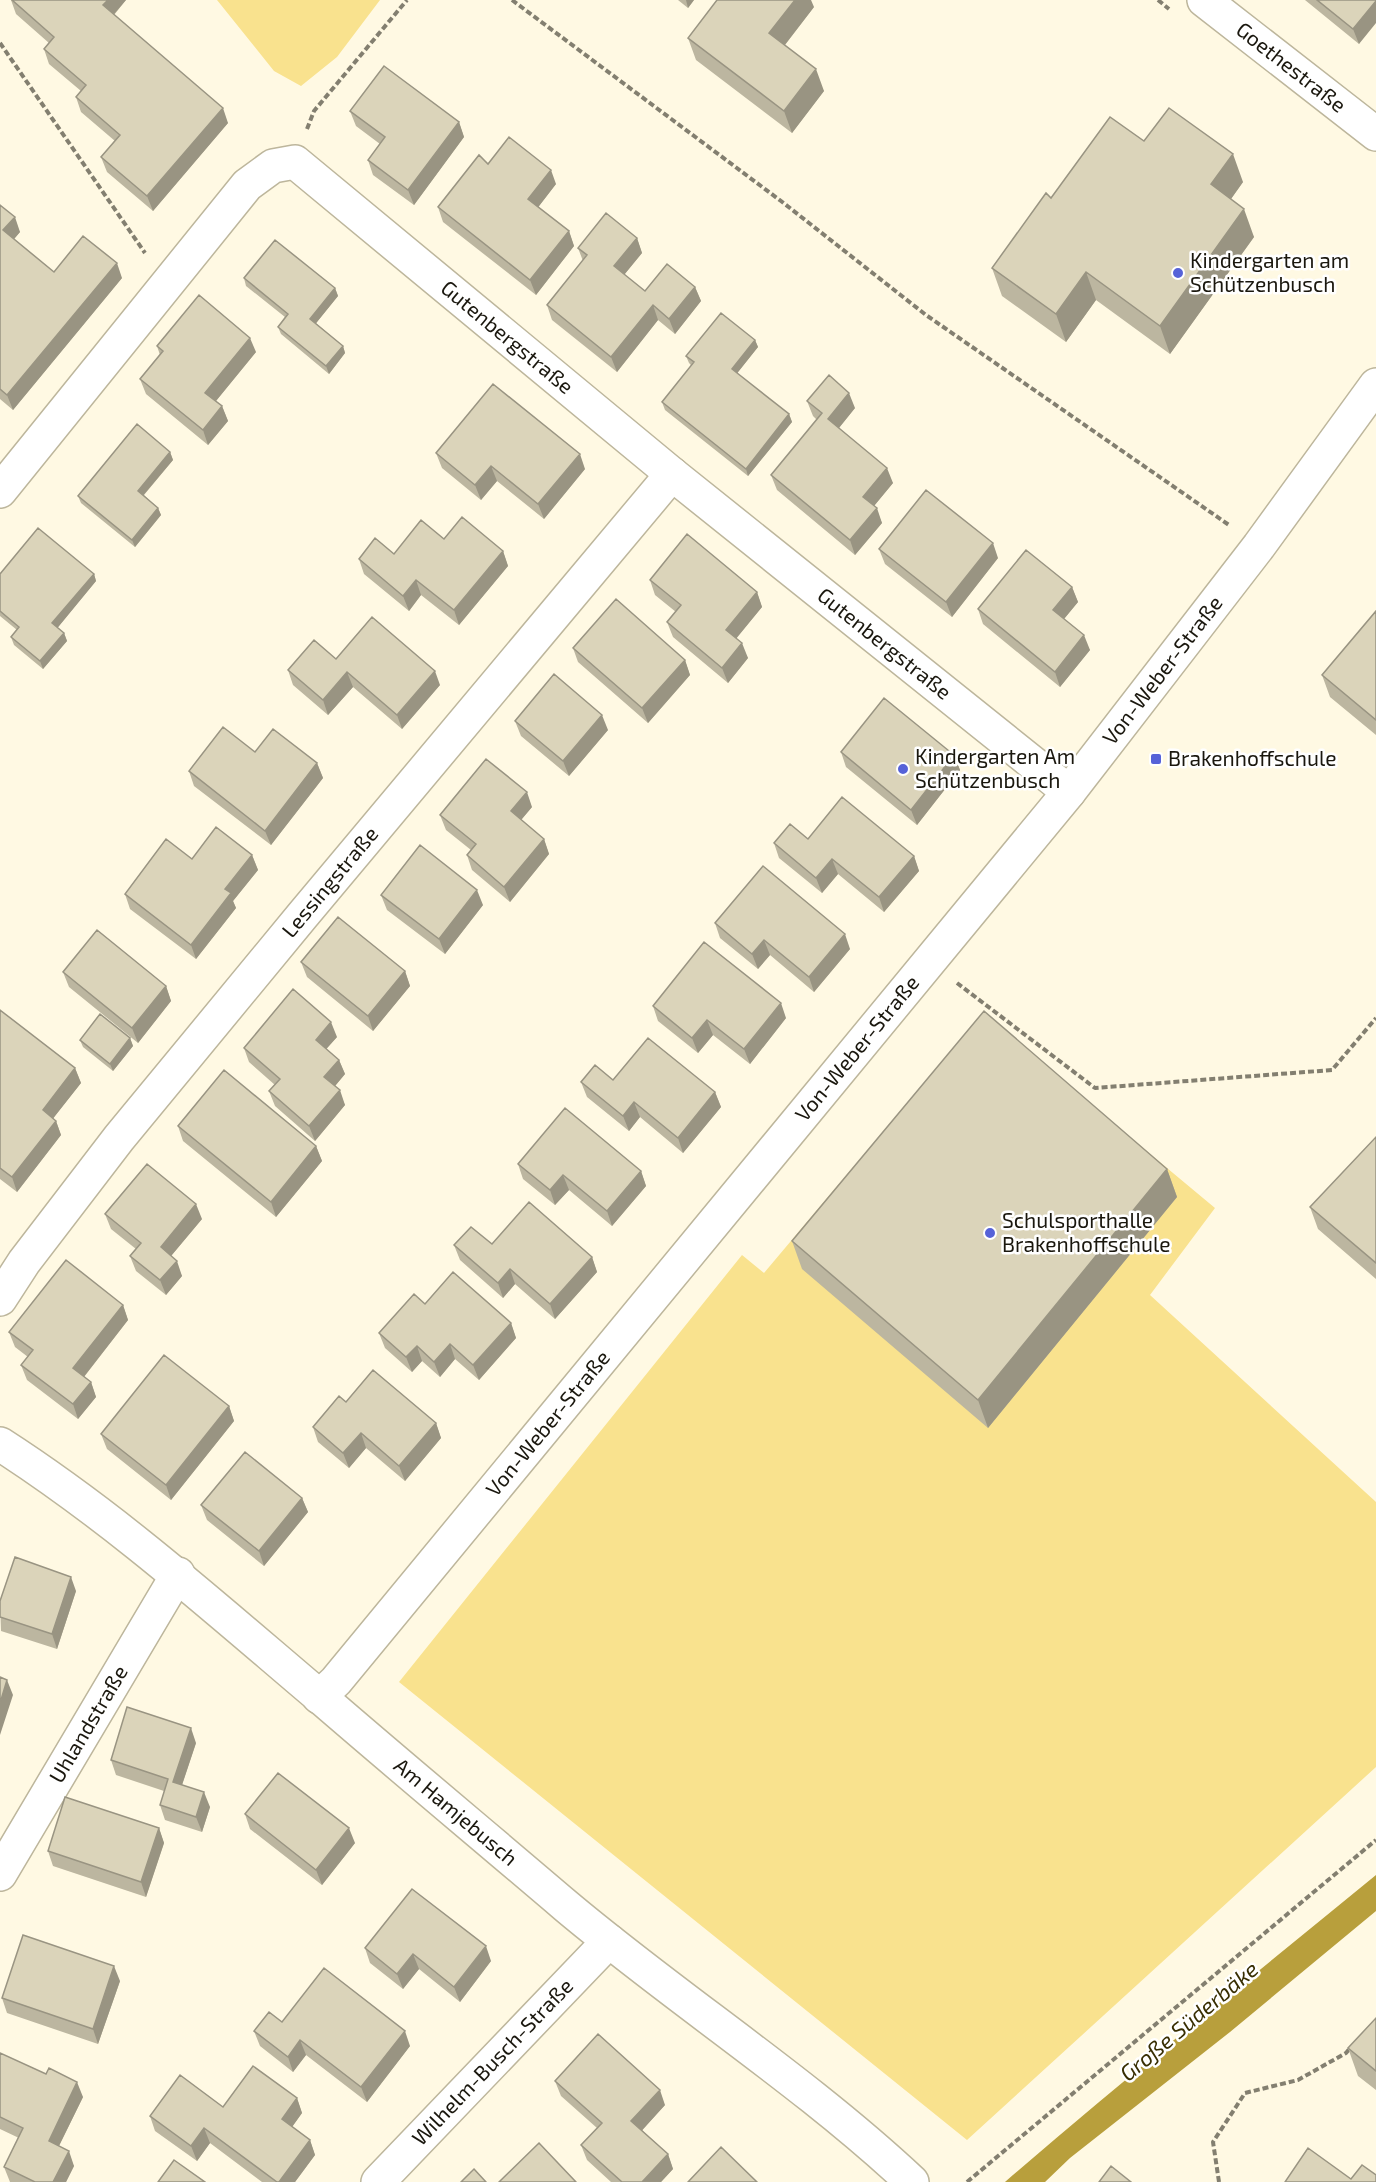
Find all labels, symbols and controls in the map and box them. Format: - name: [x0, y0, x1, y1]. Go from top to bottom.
- street label: Goethestraße: [1232, 16, 1351, 117]
- place label: Kindergarten am Schützenbusch: [1190, 247, 1349, 296]
- marker: Kindergarten am Schützenbusch: [1171, 266, 1185, 280]
- street label: Gutenbergstraße: [437, 274, 579, 398]
- street label: Gutenbergstraße: [813, 582, 957, 704]
- street label: Von-Weber-Straße: [1096, 590, 1227, 749]
- place label: Kindergarten Am Schützenbusch: [915, 743, 1075, 792]
- place label: Brakenhoffschule: [1168, 745, 1336, 770]
- marker: Brakenhoffschule: [1149, 752, 1163, 766]
- marker: Kindergarten Am Schützenbusch: [896, 762, 910, 776]
- street label: Lessingstraße: [276, 821, 383, 942]
- street label: Von-Weber-Straße: [789, 970, 924, 1125]
- place label: Schulsporthalle Brakenhoffschule: [1002, 1207, 1170, 1256]
- marker: Schulsporthalle Brakenhoffschule: [983, 1226, 997, 1240]
- street label: Von-Weber-Straße: [480, 1345, 614, 1500]
- street label: Uhlandstraße: [43, 1660, 132, 1787]
- street label: Am Hamjebusch: [390, 1752, 523, 1870]
- water label: Große Süderbäke: [1114, 1955, 1263, 2086]
- street label: Wilhelm-Busch-Straße: [406, 1973, 577, 2150]

